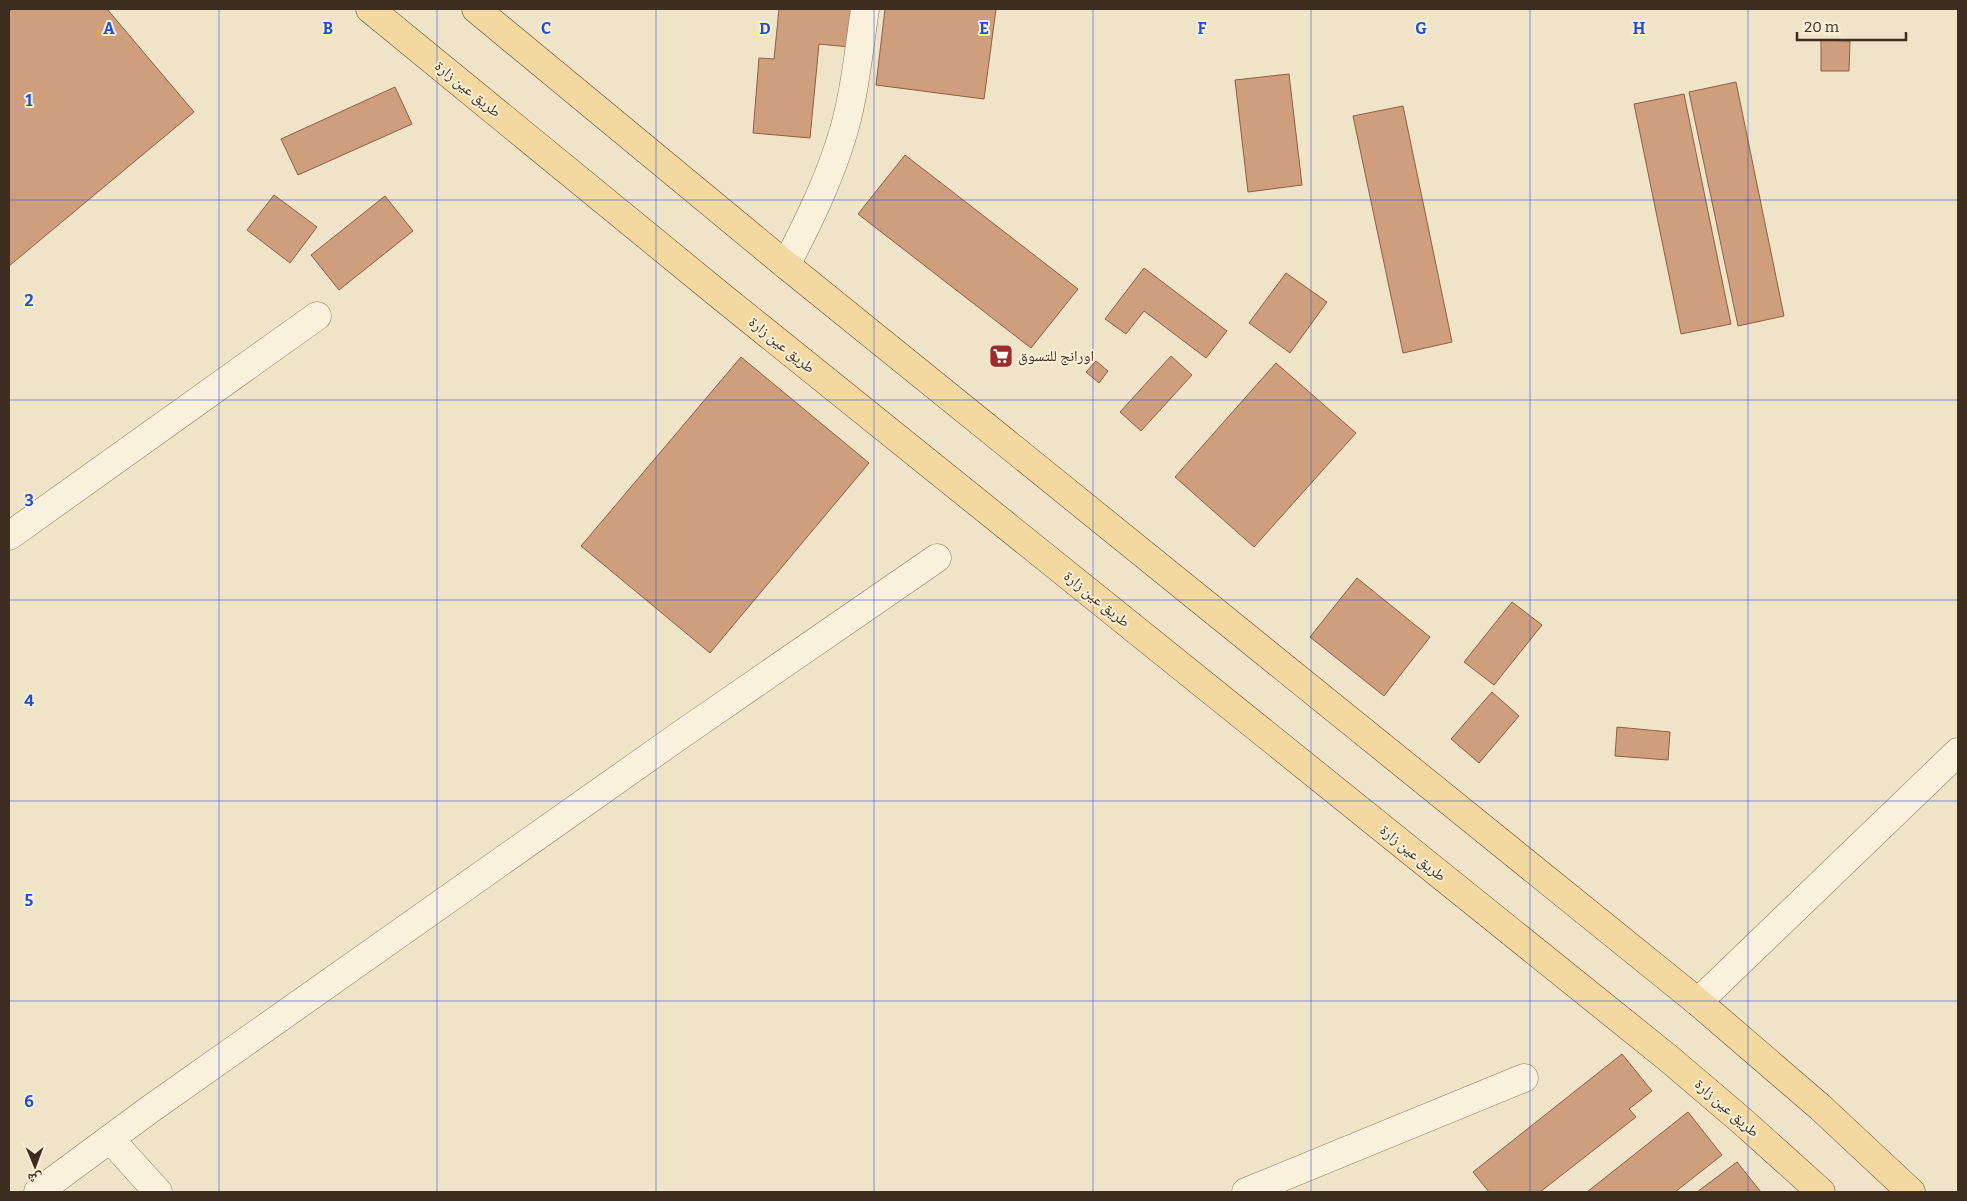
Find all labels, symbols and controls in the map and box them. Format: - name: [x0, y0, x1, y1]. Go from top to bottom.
- scale bar: [1797, 10, 1906, 42]
- text: 20 m: [1804, 18, 1840, 36]
- text: A: [103, 19, 115, 38]
- text: B: [323, 19, 333, 38]
- text: C: [541, 19, 551, 38]
- text: D: [759, 19, 771, 38]
- text: E: [979, 19, 989, 38]
- text: F: [1198, 19, 1207, 38]
- text: G: [1415, 19, 1427, 38]
- text: H: [1633, 19, 1646, 38]
- street label: طريق عين زارة: [431, 57, 505, 122]
- text: 1: [26, 91, 33, 110]
- text: 2: [24, 291, 34, 310]
- street label: طريق عين زارة: [745, 313, 819, 378]
- supermarket icon: اورانج للتسوق: [988, 343, 1014, 369]
- place label: اورانج للتسوق: [1018, 347, 1094, 366]
- text: 3: [24, 491, 34, 510]
- street label: طريق عين زارة: [1060, 567, 1134, 632]
- text: 4: [24, 691, 34, 710]
- street label: طريق عين زارة: [1376, 821, 1450, 886]
- text: 5: [25, 891, 34, 910]
- street label: طريق عين زارة: [1690, 1075, 1763, 1142]
- text: 6: [24, 1092, 34, 1111]
- north arrow: [10, 1141, 60, 1191]
- text: ش: [28, 1170, 43, 1187]

